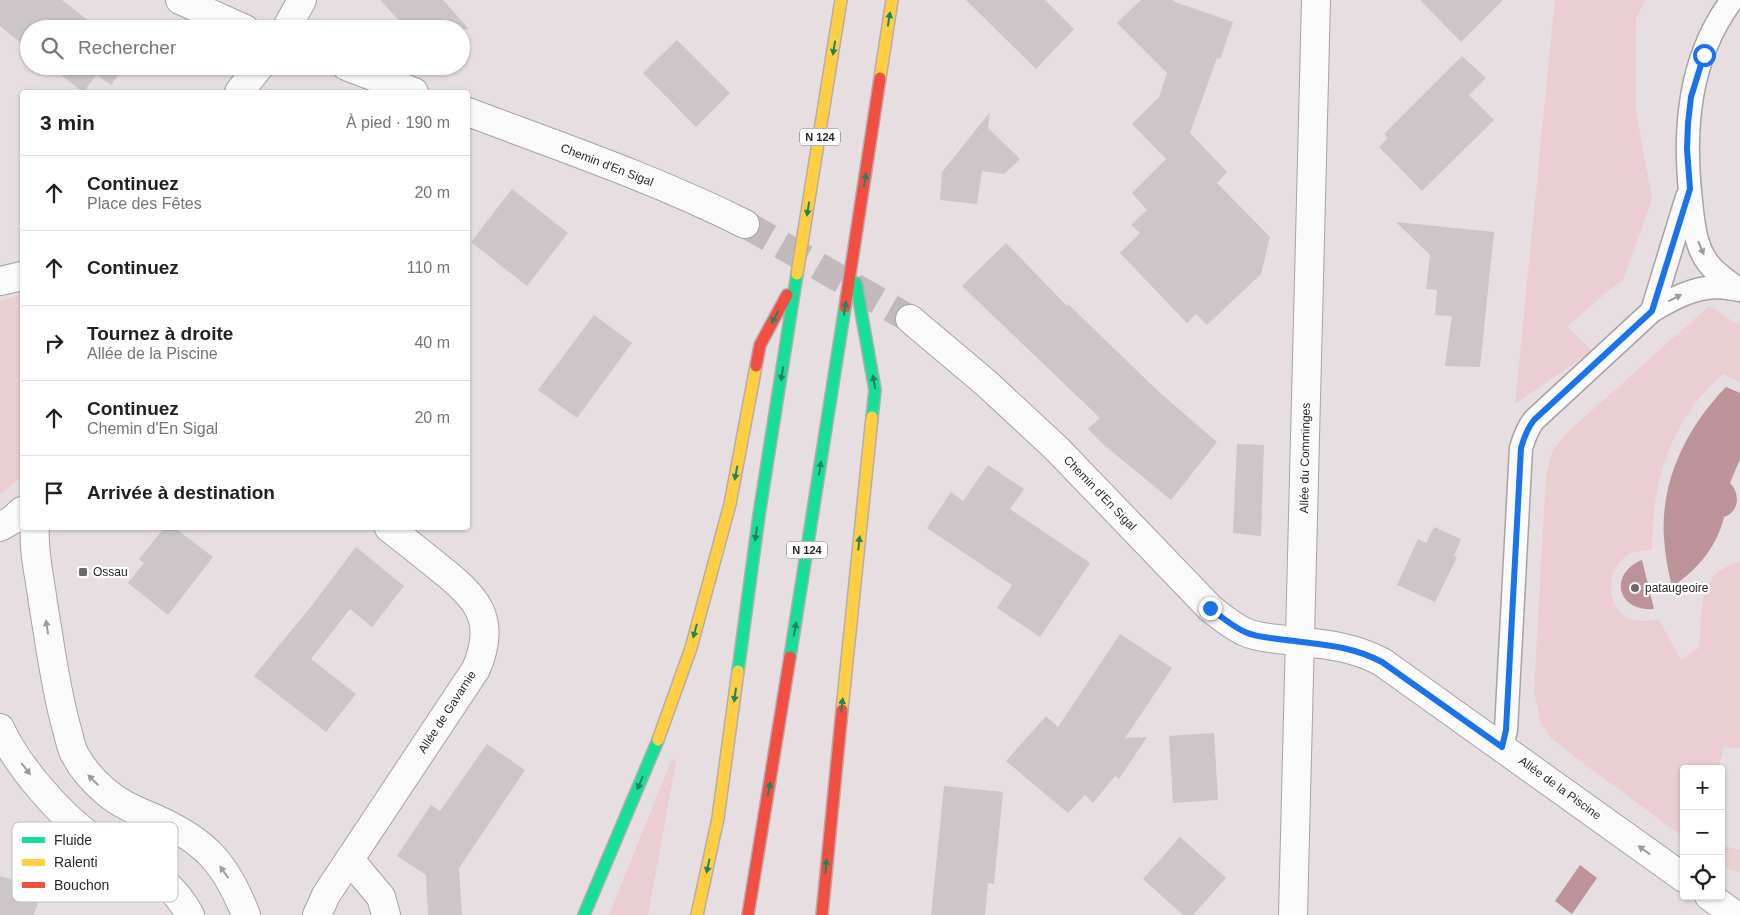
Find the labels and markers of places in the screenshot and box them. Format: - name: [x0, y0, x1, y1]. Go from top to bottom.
- place label: Ossau: [93, 565, 128, 579]
- marker: Ossau: [77, 566, 89, 578]
- place label: pataugeoire: [1645, 581, 1709, 595]
- marker: pataugeoire: [1629, 582, 1641, 594]

